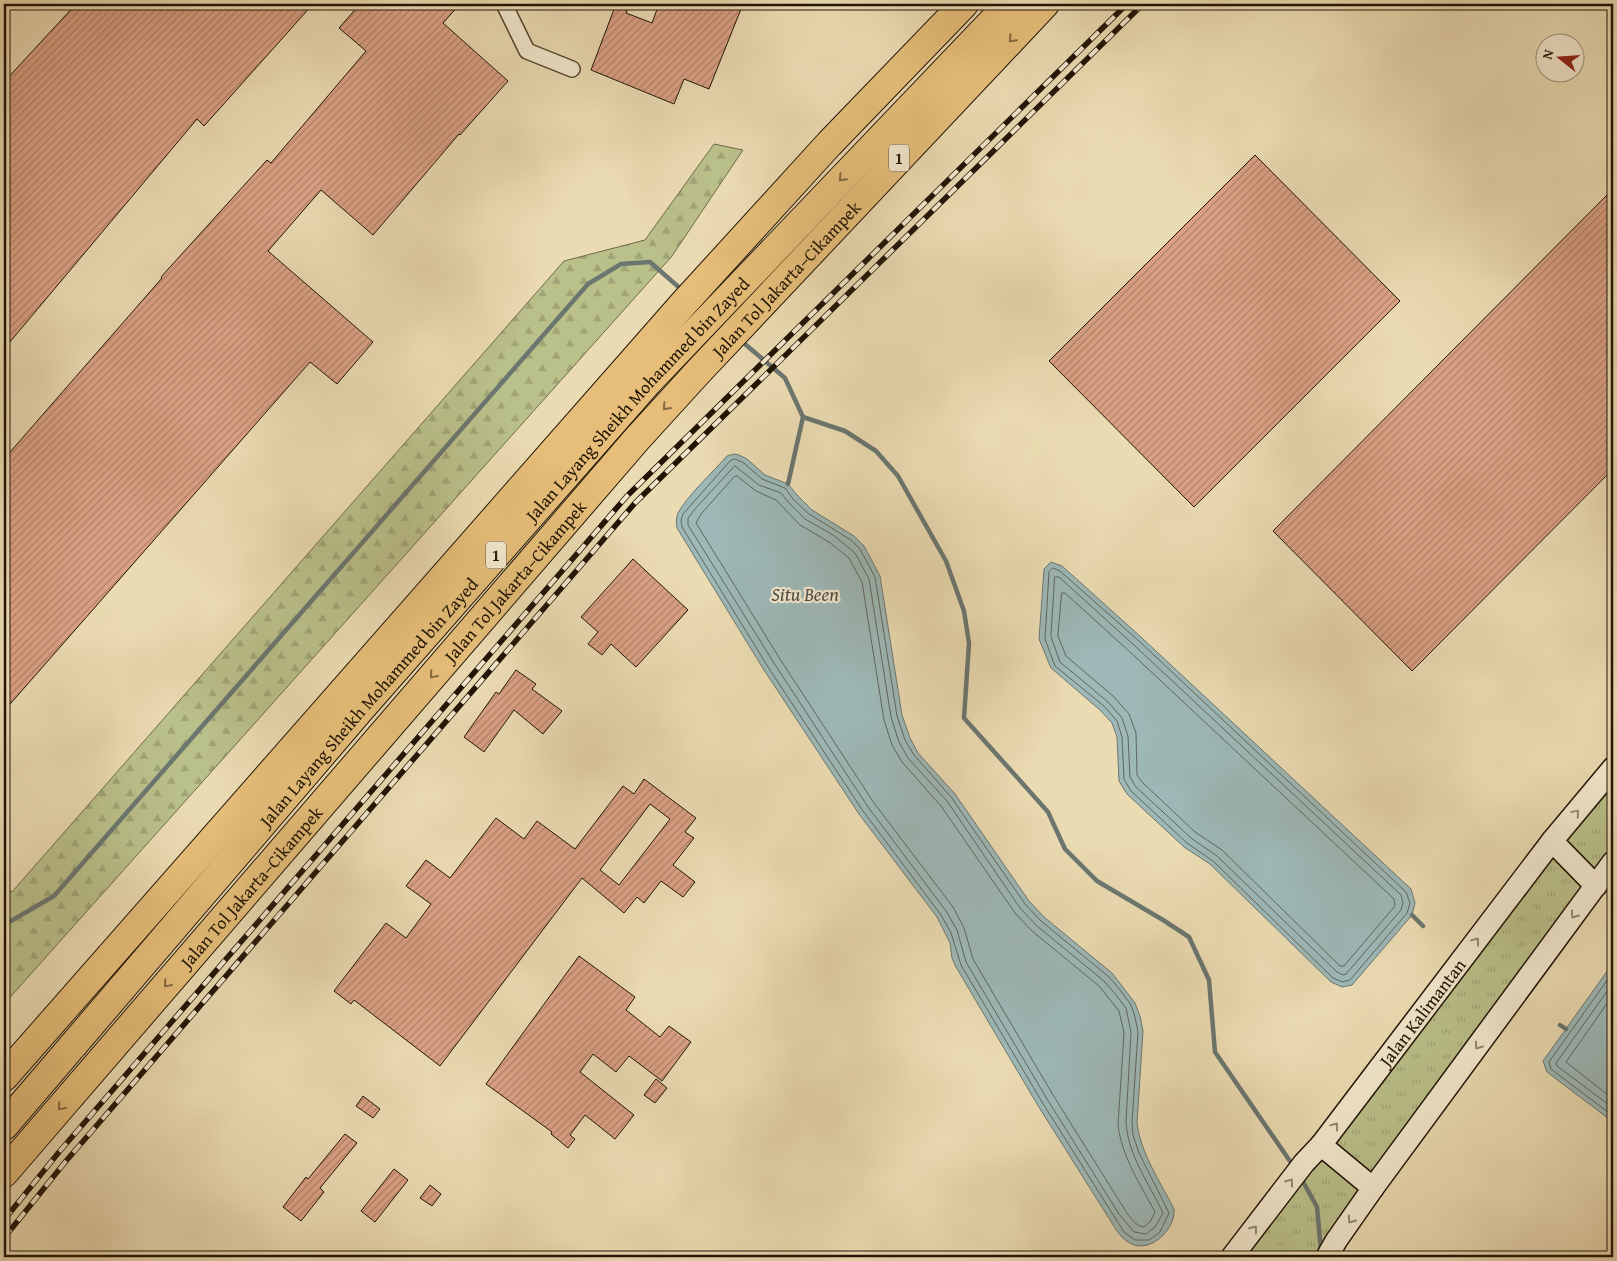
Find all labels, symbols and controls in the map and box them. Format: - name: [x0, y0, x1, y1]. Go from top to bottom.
- north arrow: [1534, 32, 1584, 82]
- one-way arrow: [1009, 34, 1018, 43]
- text: N: [1537, 46, 1559, 62]
- road number: 1: [889, 144, 909, 172]
- one-way arrow: [839, 173, 848, 182]
- street label: Jalan Tol Jakarta–Cikampek: [704, 194, 867, 365]
- street label: Jalan Layang Sheikh Mohammed bin Zayed: [517, 270, 755, 529]
- one-way arrow: [663, 402, 672, 411]
- street label: Jalan Tol Jakarta–Cikampek: [436, 493, 593, 669]
- road number: 1: [486, 542, 506, 568]
- street label: Jalan Layang Sheikh Mohammed bin Zayed: [251, 571, 484, 834]
- water label: Situ Been: [771, 580, 839, 608]
- one-way arrow: [430, 670, 439, 679]
- street label: Jalan Tol Jakarta–Cikampek: [172, 799, 329, 975]
- one-way arrow: [1571, 810, 1579, 819]
- one-way arrow: [1571, 909, 1580, 919]
- one-way arrow: [1471, 938, 1479, 947]
- street label: Jalan Kalimantan: [1371, 952, 1472, 1073]
- one-way arrow: [164, 978, 173, 987]
- one-way arrow: [1475, 1040, 1484, 1050]
- one-way arrow: [58, 1101, 66, 1110]
- one-way arrow: [1330, 1123, 1338, 1132]
- one-way arrow: [1284, 1178, 1293, 1188]
- one-way arrow: [1348, 1214, 1357, 1224]
- one-way arrow: [1248, 1226, 1256, 1235]

